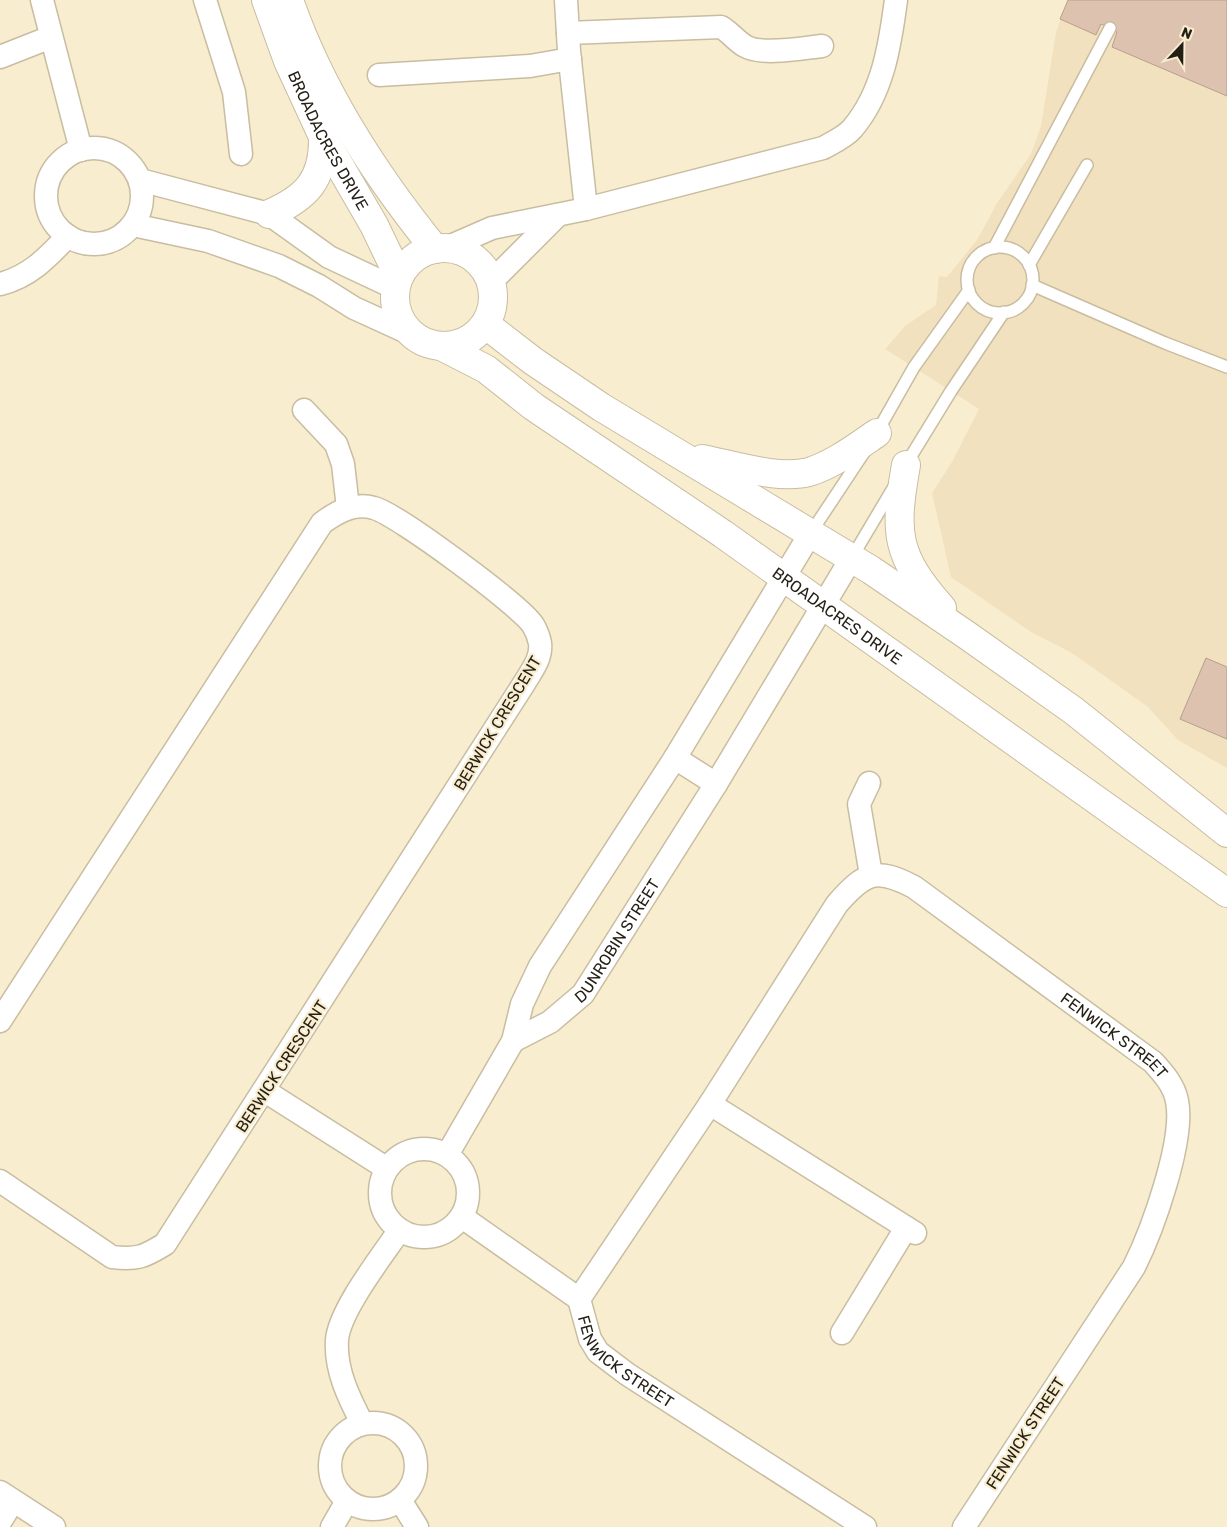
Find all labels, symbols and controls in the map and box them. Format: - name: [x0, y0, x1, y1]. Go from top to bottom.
- north arrow: [1157, 20, 1207, 70]
- text: N: [1179, 24, 1195, 43]
- street label: BROADACRES DRIVE: [284, 68, 372, 214]
- street label: BROADACRES DRIVE: [769, 563, 906, 669]
- street label: BERWICK CRESCENT: [450, 653, 545, 794]
- street label: DUNROBIN STREET: [571, 875, 663, 1007]
- street label: FENWICK STREET: [1057, 989, 1172, 1082]
- street label: BERWICK CRESCENT: [232, 997, 331, 1136]
- street label: FENWICK STREET: [574, 1313, 677, 1412]
- street label: FENWICK STREET: [982, 1374, 1069, 1493]

